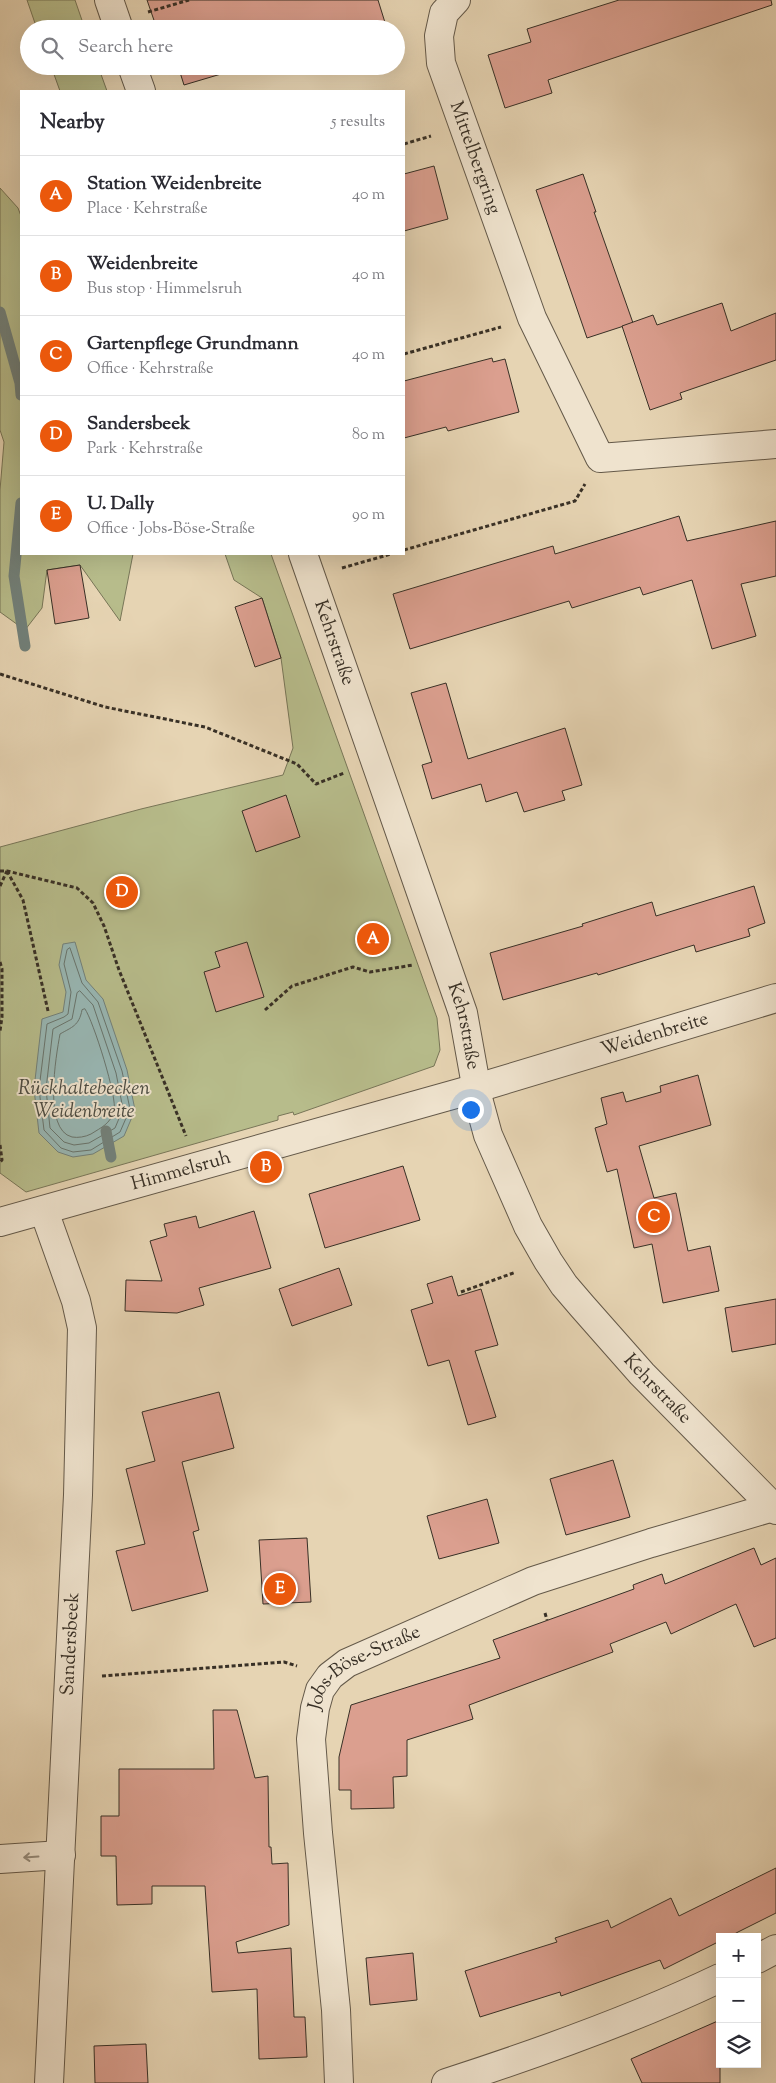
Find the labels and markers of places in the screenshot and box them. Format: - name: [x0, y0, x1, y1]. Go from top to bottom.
- pin: D: [106, 873, 138, 911]
- pin: A: [357, 920, 389, 958]
- pin: B: [250, 1148, 282, 1186]
- pin: C: [638, 1198, 670, 1236]
- pin: E: [264, 1570, 296, 1608]

